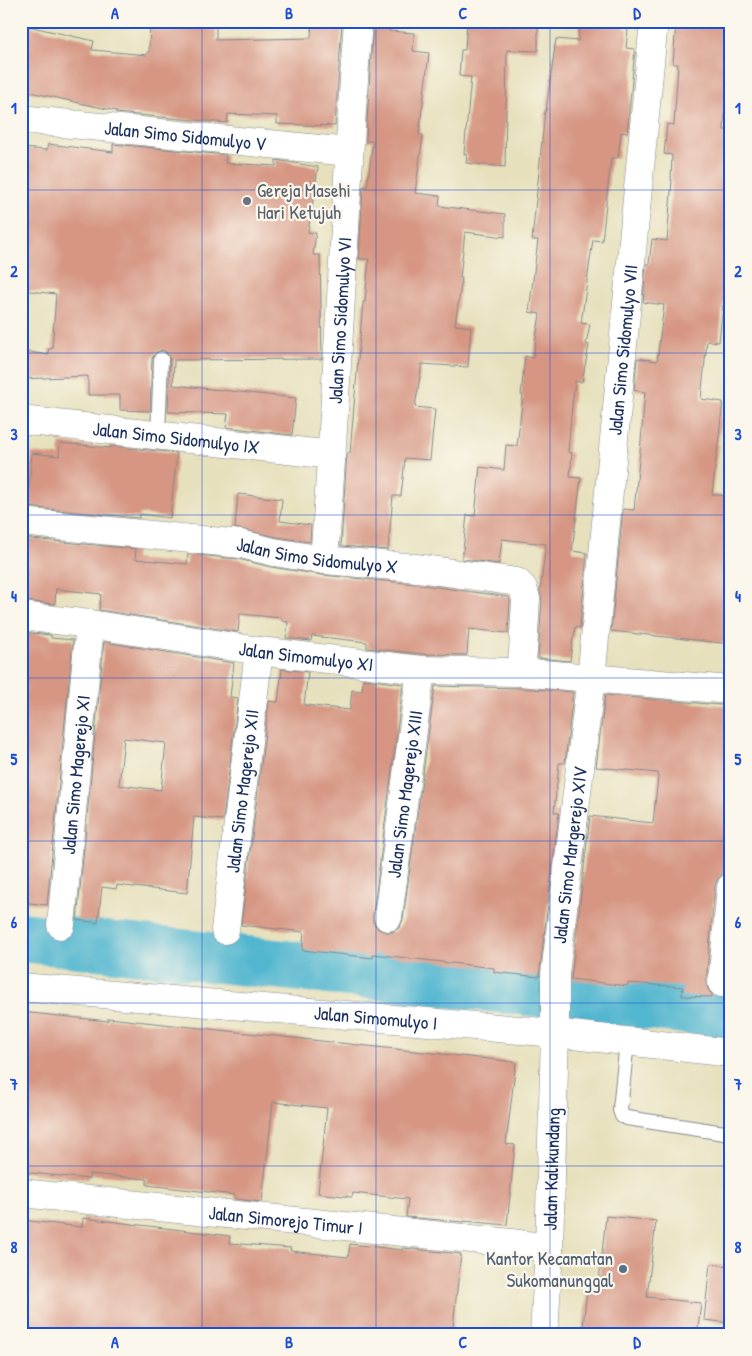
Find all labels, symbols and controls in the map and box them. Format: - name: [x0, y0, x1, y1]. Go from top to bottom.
- text: A: [111, 2, 119, 24]
- text: B: [285, 2, 293, 24]
- text: C: [459, 2, 468, 24]
- text: D: [633, 2, 641, 24]
- text: 1: [11, 97, 17, 119]
- text: 1: [735, 97, 741, 119]
- street label: Jalan Simo Sidomulyo V: [103, 114, 268, 157]
- place label: Gereja Masehi Hari Ketujuh: [257, 177, 351, 225]
- marker: Gereja Masehi Hari Ketujuh: [241, 195, 253, 207]
- street label: Jalan Simo Sidomulyo VI: [322, 236, 357, 405]
- text: 2: [10, 260, 18, 282]
- text: 2: [734, 260, 742, 282]
- street label: Jalan Simo Sidomulyo VII: [601, 263, 644, 436]
- street label: Jalan Simo Sidomulyo IX: [91, 415, 261, 460]
- text: 3: [10, 423, 18, 445]
- text: 3: [734, 423, 742, 445]
- street label: Jalan Simo Sidomulyo X: [235, 531, 399, 579]
- text: 4: [11, 585, 17, 607]
- text: 4: [735, 585, 741, 607]
- street label: Jalan Simomulyo XI: [237, 635, 375, 677]
- street label: Jalan Simo Magerejo XI: [55, 694, 96, 856]
- street label: Jalan Simo Magerejo XII: [219, 708, 265, 874]
- street label: Jalan Simo Magerejo XIII: [380, 709, 428, 880]
- text: 5: [11, 748, 18, 770]
- text: 5: [735, 748, 742, 770]
- street label: Jalan Simo Margerejo XIV: [546, 765, 593, 945]
- text: 6: [11, 911, 18, 933]
- text: 6: [735, 911, 742, 933]
- street label: Jalan Simomulyo I: [313, 999, 438, 1036]
- text: 7: [9, 1073, 18, 1095]
- text: 7: [733, 1073, 742, 1095]
- street label: Jalan Kalikundang: [536, 1107, 566, 1231]
- street label: Jalan Simorejo Timur I: [207, 1199, 364, 1241]
- text: 8: [11, 1236, 18, 1258]
- text: 8: [735, 1236, 742, 1258]
- place label: Kantor Kecamatan Sukomanunggal: [486, 1245, 614, 1293]
- marker: Kantor Kecamatan Sukomanunggal: [617, 1263, 629, 1275]
- text: A: [111, 1331, 119, 1353]
- text: B: [285, 1331, 293, 1353]
- text: C: [459, 1331, 468, 1353]
- text: D: [633, 1331, 641, 1353]

